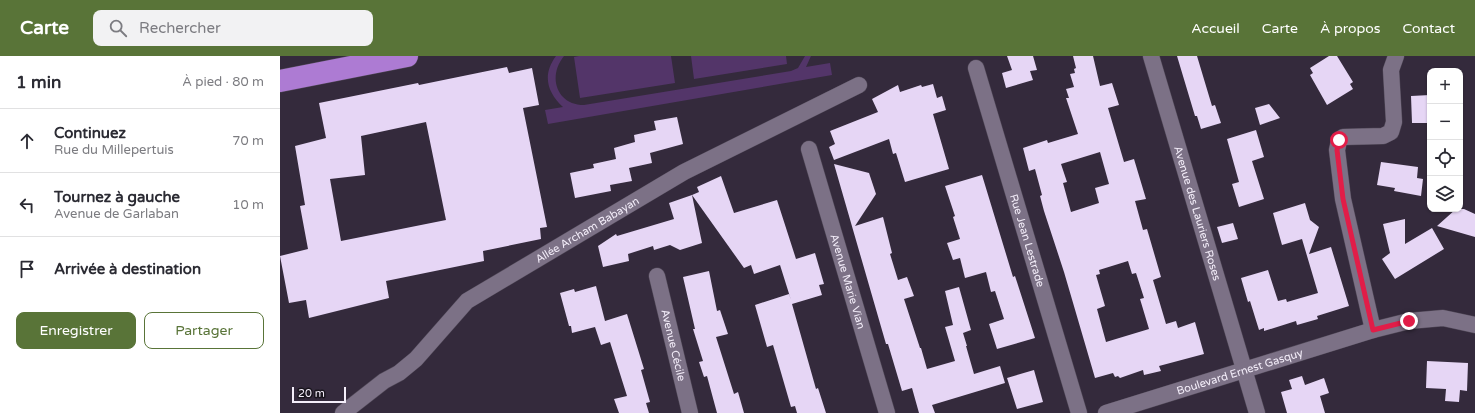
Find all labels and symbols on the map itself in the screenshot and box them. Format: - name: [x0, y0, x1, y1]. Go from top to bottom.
- route start: [1330, 131, 1348, 149]
- street label: Avenue des Lauriers Roses: [1171, 145, 1223, 282]
- street label: Rue Jean Lestrade: [1007, 193, 1047, 289]
- street label: Allée Archam Babayan: [533, 194, 642, 266]
- street label: Avenue Marie Vian: [827, 232, 868, 330]
- street label: Avenue Cécile: [658, 308, 688, 382]
- route end: [1400, 312, 1418, 330]
- street label: Boulevard Ernest Gasquy: [1175, 346, 1305, 398]
- scale bar: [292, 385, 346, 404]

